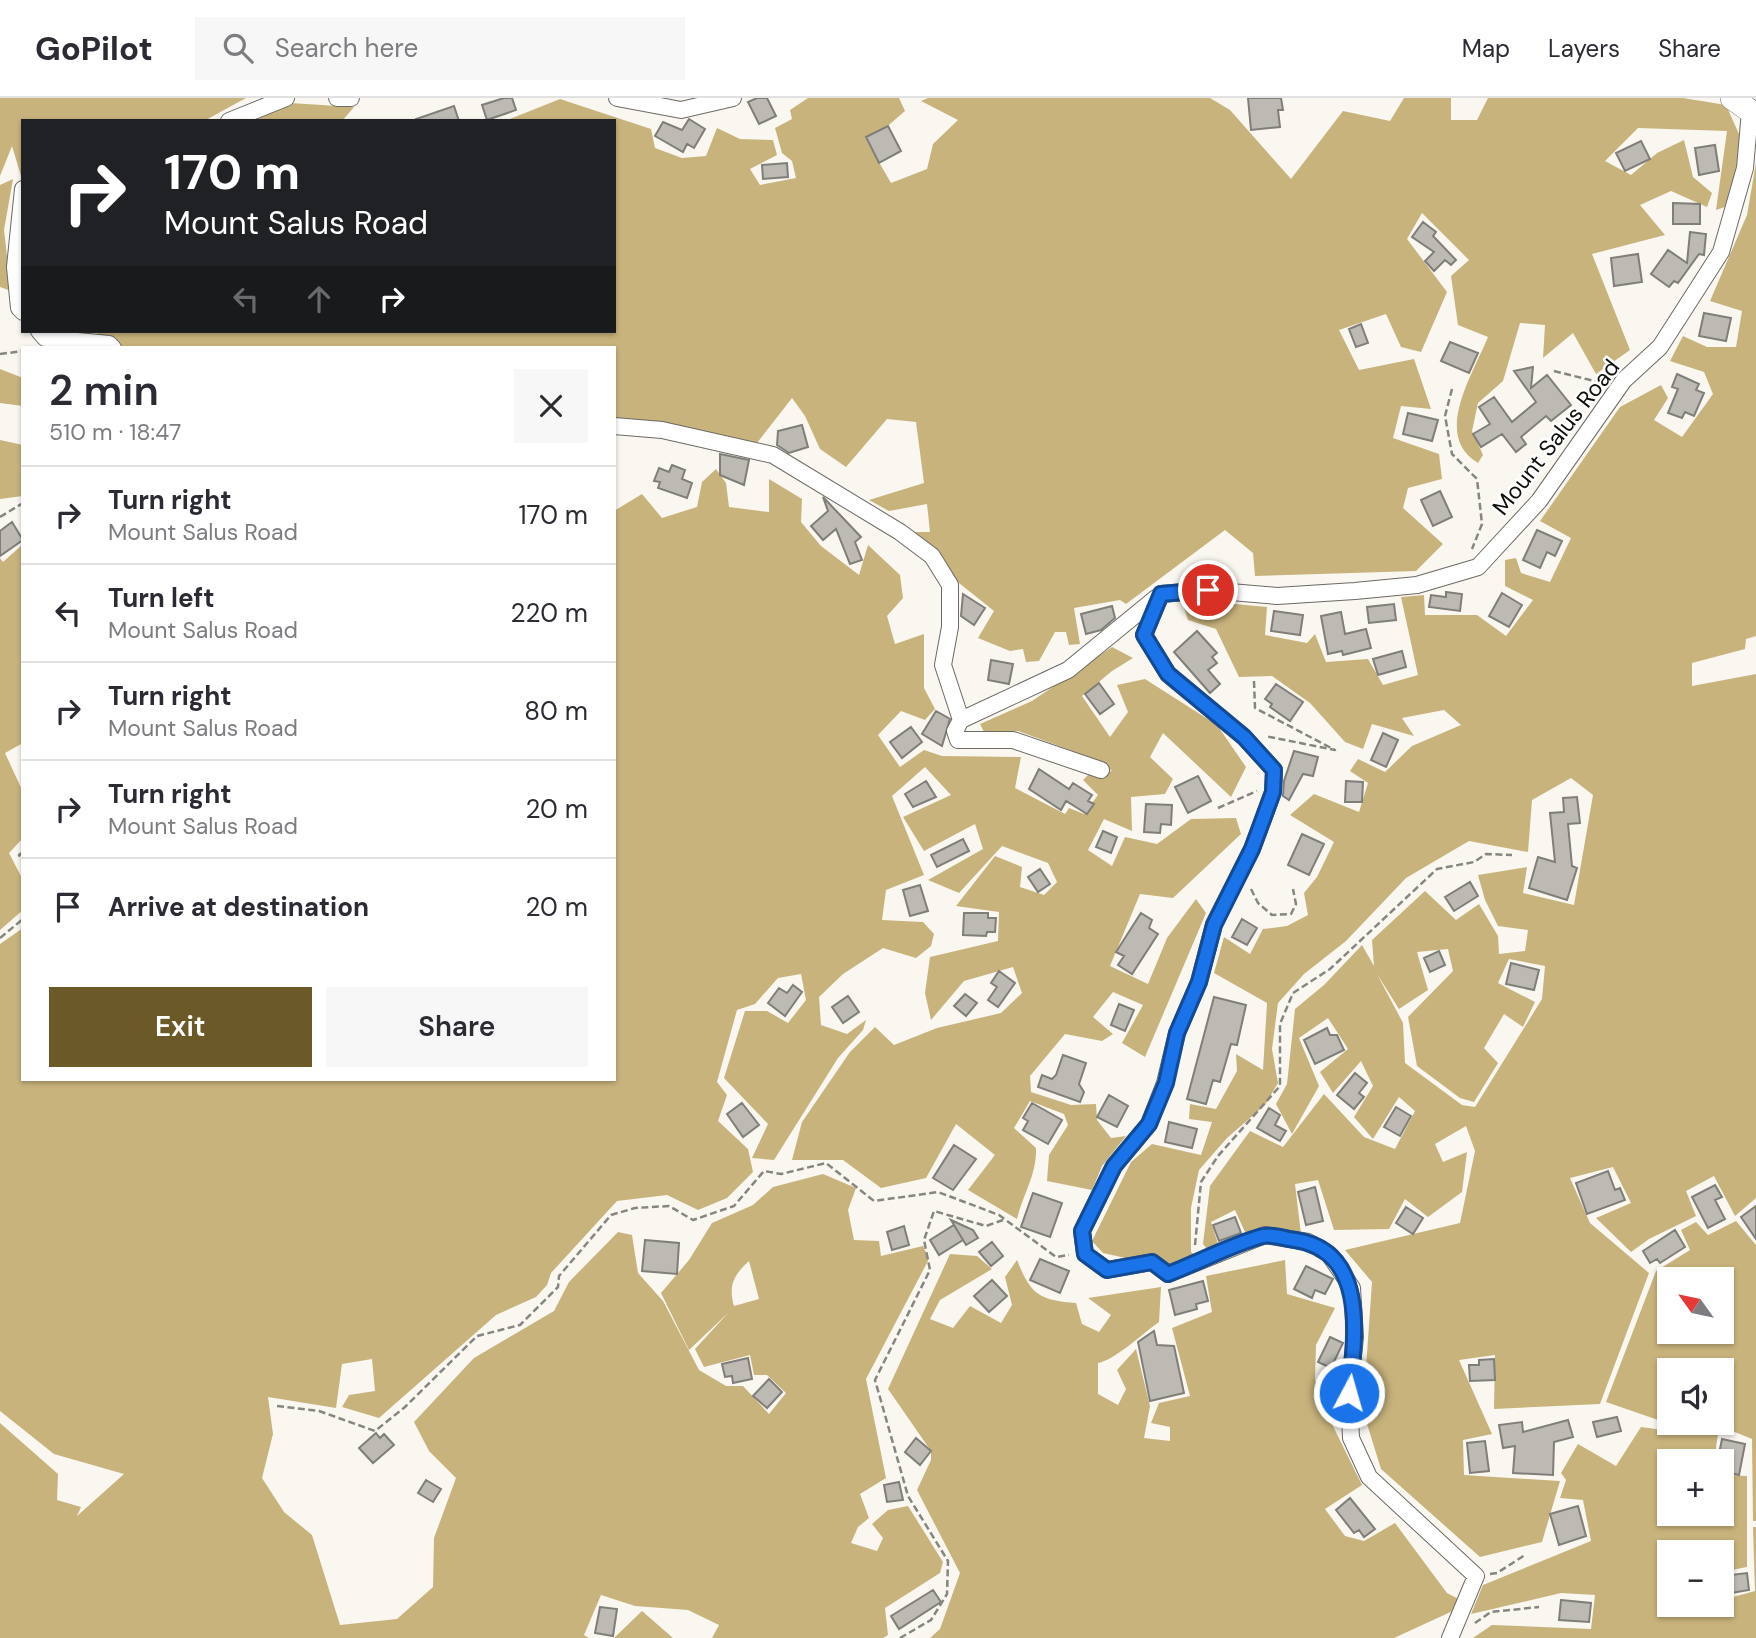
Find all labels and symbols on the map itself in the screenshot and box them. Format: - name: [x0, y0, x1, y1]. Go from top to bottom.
- street label: Mount Salus Road: [1486, 353, 1626, 521]
- pin: [1178, 560, 1238, 620]
- north arrow: [1657, 1267, 1734, 1344]
- position arrow: [1312, 1356, 1386, 1430]

